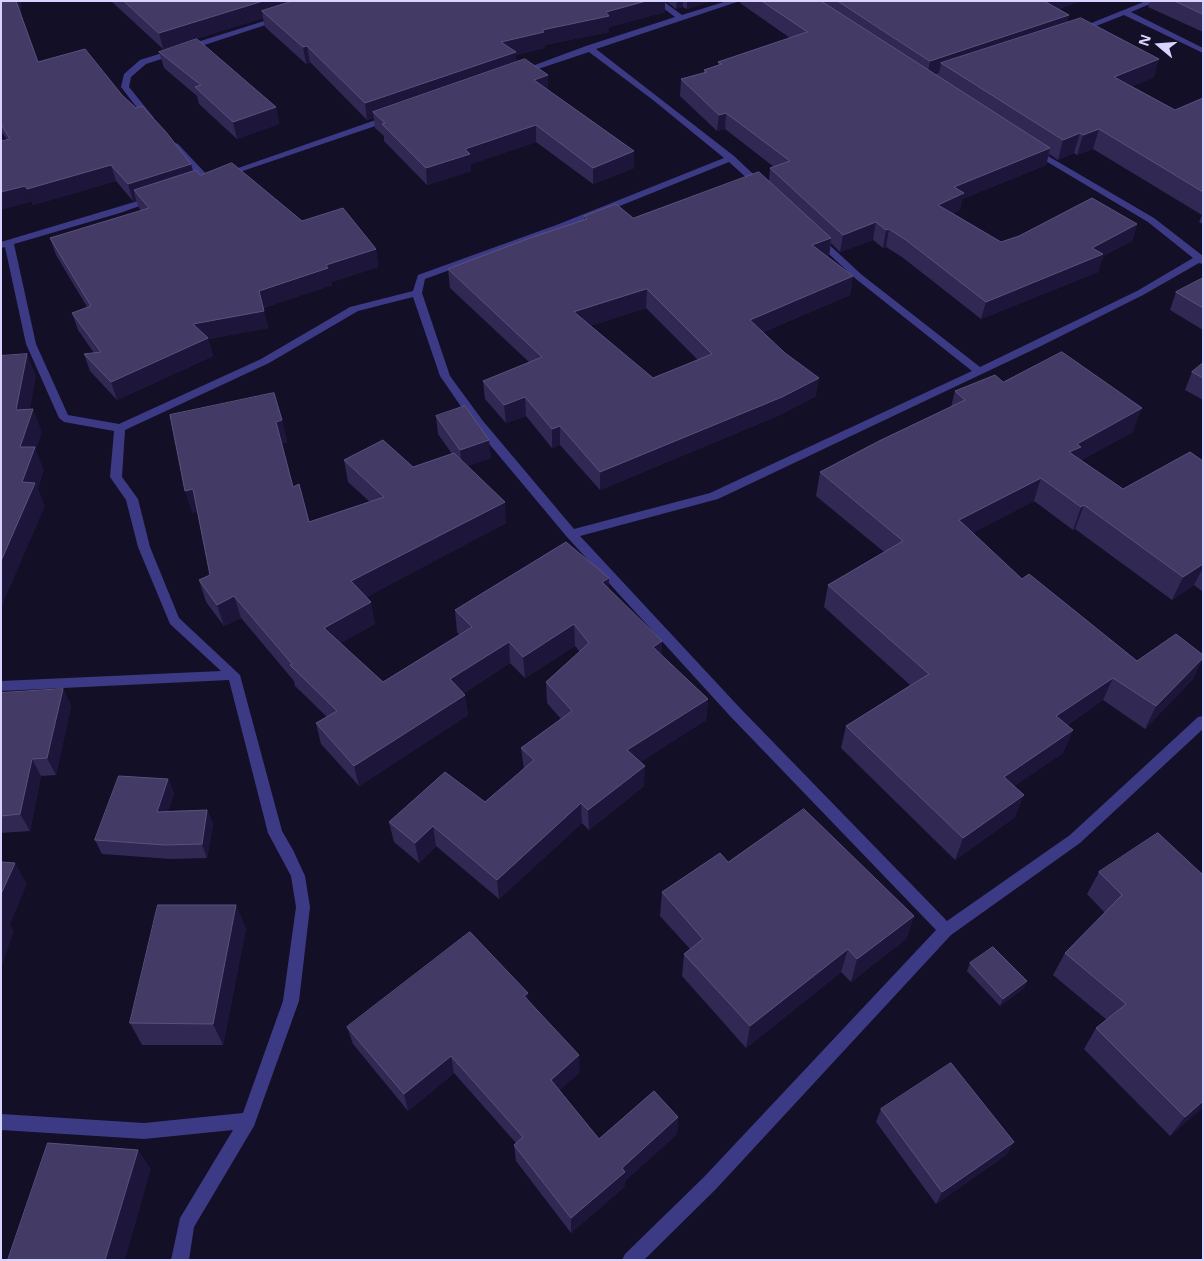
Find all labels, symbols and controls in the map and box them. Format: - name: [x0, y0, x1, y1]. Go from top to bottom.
- north arrow: [1134, 20, 1184, 70]
- text: N: [1133, 32, 1155, 49]

